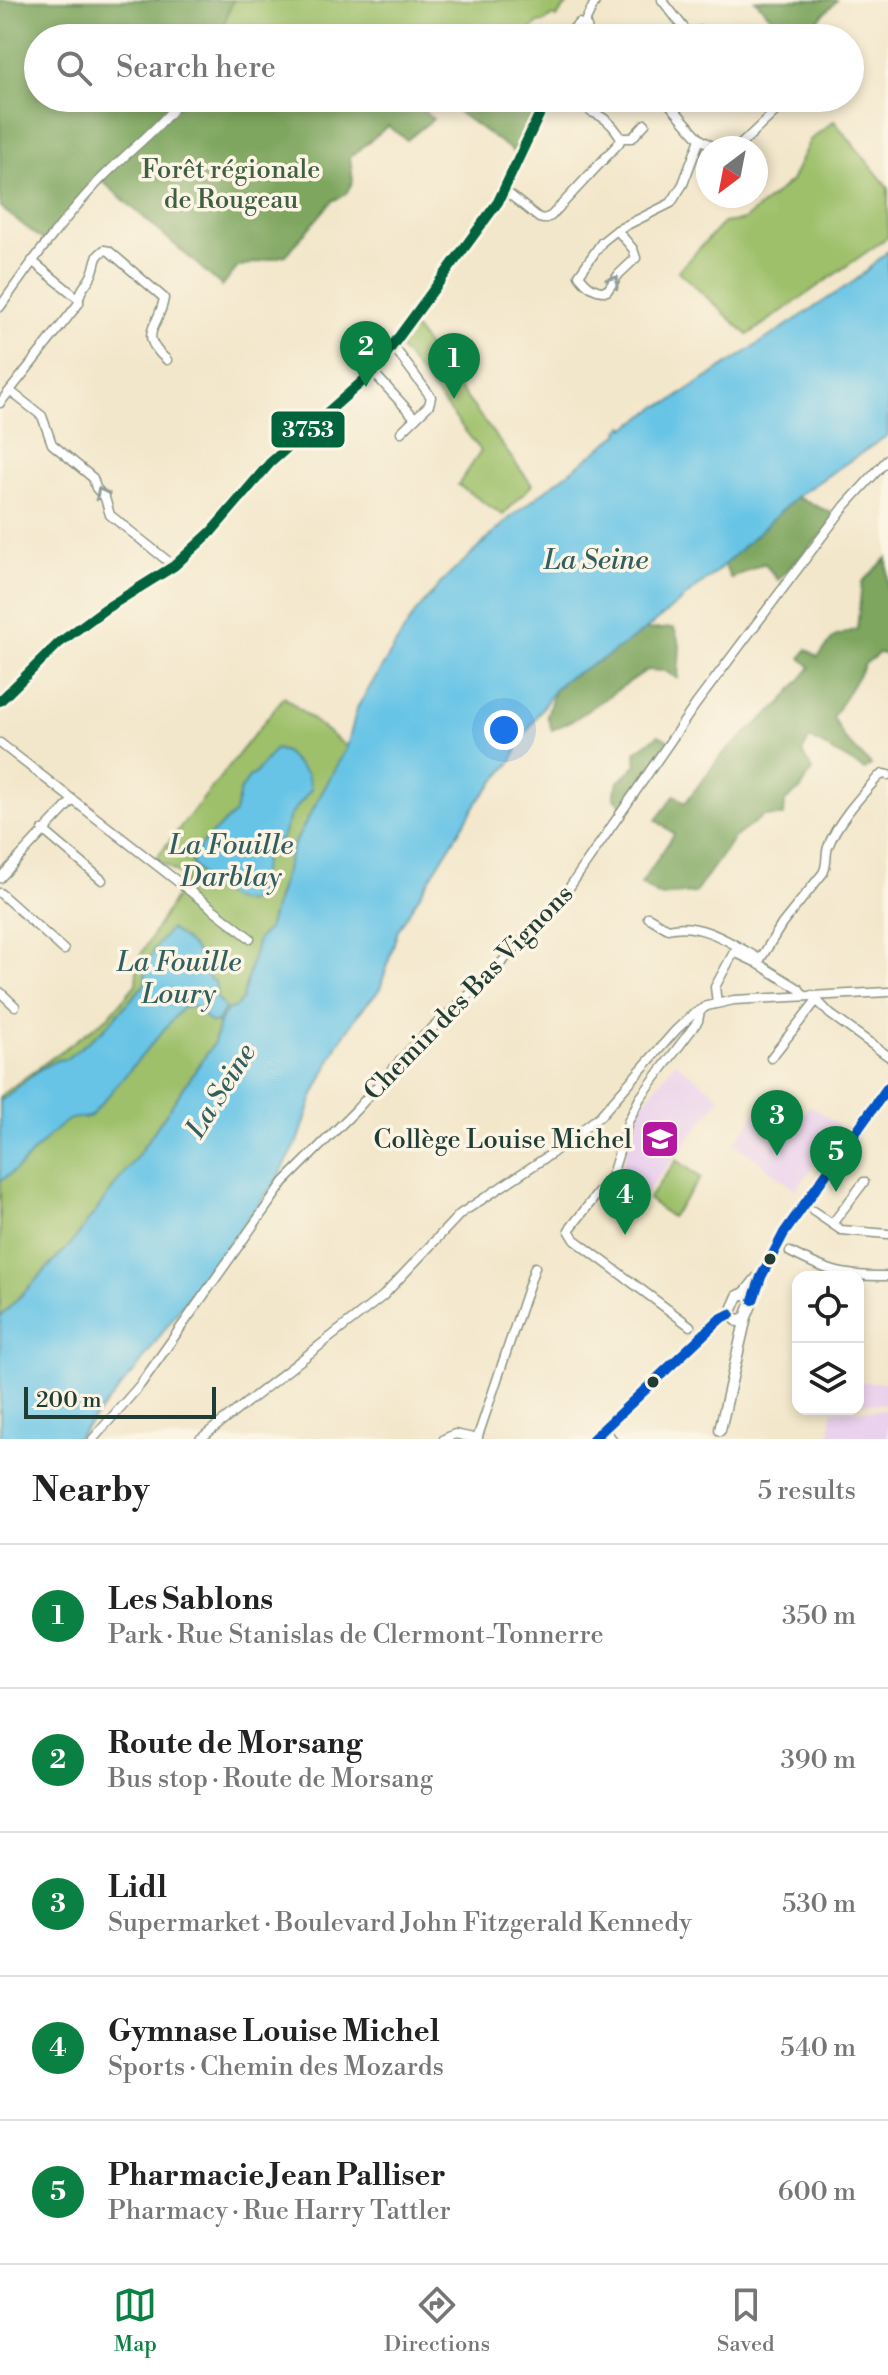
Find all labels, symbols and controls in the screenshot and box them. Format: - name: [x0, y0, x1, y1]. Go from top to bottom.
- search box: [24, 24, 864, 112]
- icon: search: [52, 46, 96, 90]
- text: Search here: [116, 49, 276, 87]
- north arrow: [696, 136, 768, 208]
- park label: Forêt régionale de Rougeau: [142, 154, 320, 216]
- one-way arrow: [604, 275, 619, 290]
- pin: 2: [340, 321, 392, 387]
- pin: 1: [428, 333, 480, 399]
- line badge: 3753: [270, 410, 346, 449]
- text: 3753: [282, 417, 334, 444]
- one-way arrow: [95, 487, 110, 501]
- water label: La Seine: [543, 543, 648, 578]
- your location: [484, 710, 524, 750]
- water label: La Fouille Darblay: [168, 828, 293, 895]
- street label: Chemin des Bas Vignons: [357, 878, 580, 1107]
- water label: La Fouille Loury: [116, 945, 241, 1012]
- water label: La Seine: [178, 1037, 264, 1145]
- pin: 3: [751, 1090, 803, 1156]
- school or university icon: Collège Louise Michel: [639, 1118, 681, 1160]
- place label: Collège Louise Michel: [373, 1124, 632, 1156]
- pin: 5: [810, 1126, 862, 1192]
- pin: 4: [599, 1169, 651, 1235]
- unlabelled marker: [762, 1251, 778, 1267]
- map controls: [792, 1271, 864, 1415]
- button: locate: [792, 1271, 864, 1343]
- button: layers: [792, 1343, 864, 1415]
- unlabelled marker: [645, 1374, 661, 1390]
- scale bar: [24, 1383, 216, 1419]
- text: 200 m: [36, 1387, 102, 1414]
- text: Nearby: [32, 1470, 150, 1512]
- text: 5 results: [758, 1475, 856, 1507]
- text: Les Sablons: [108, 1581, 273, 1619]
- text: 1: [52, 1600, 64, 1632]
- text: 350 m: [782, 1600, 856, 1632]
- text: Park · Rue Stanislas de Clermont-Tonnerre: [108, 1619, 604, 1651]
- text: Route de Morsang: [108, 1725, 362, 1763]
- text: 2: [50, 1744, 66, 1776]
- text: 390 m: [781, 1744, 856, 1776]
- text: Bus stop · Route de Morsang: [108, 1763, 433, 1795]
- text: Lidl: [108, 1869, 167, 1907]
- text: 3: [50, 1888, 66, 1920]
- text: 530 m: [782, 1888, 856, 1920]
- text: Supermarket · Boulevard John Fitzgerald Kennedy: [108, 1907, 692, 1939]
- text: Gymnase Louise Michel: [108, 2013, 440, 2051]
- text: 4: [49, 2032, 67, 2064]
- text: 540 m: [780, 2032, 856, 2064]
- text: Sports · Chemin des Mozards: [108, 2051, 444, 2083]
- text: Pharmacie Jean Palliser: [108, 2157, 446, 2195]
- text: 5: [50, 2176, 66, 2208]
- text: 600 m: [778, 2176, 856, 2208]
- text: Pharmacy · Rue Harry Tattler: [108, 2195, 451, 2227]
- tab: Map: [113, 2283, 157, 2358]
- tab: Directions: [384, 2283, 490, 2358]
- tab: Saved: [717, 2283, 775, 2358]

